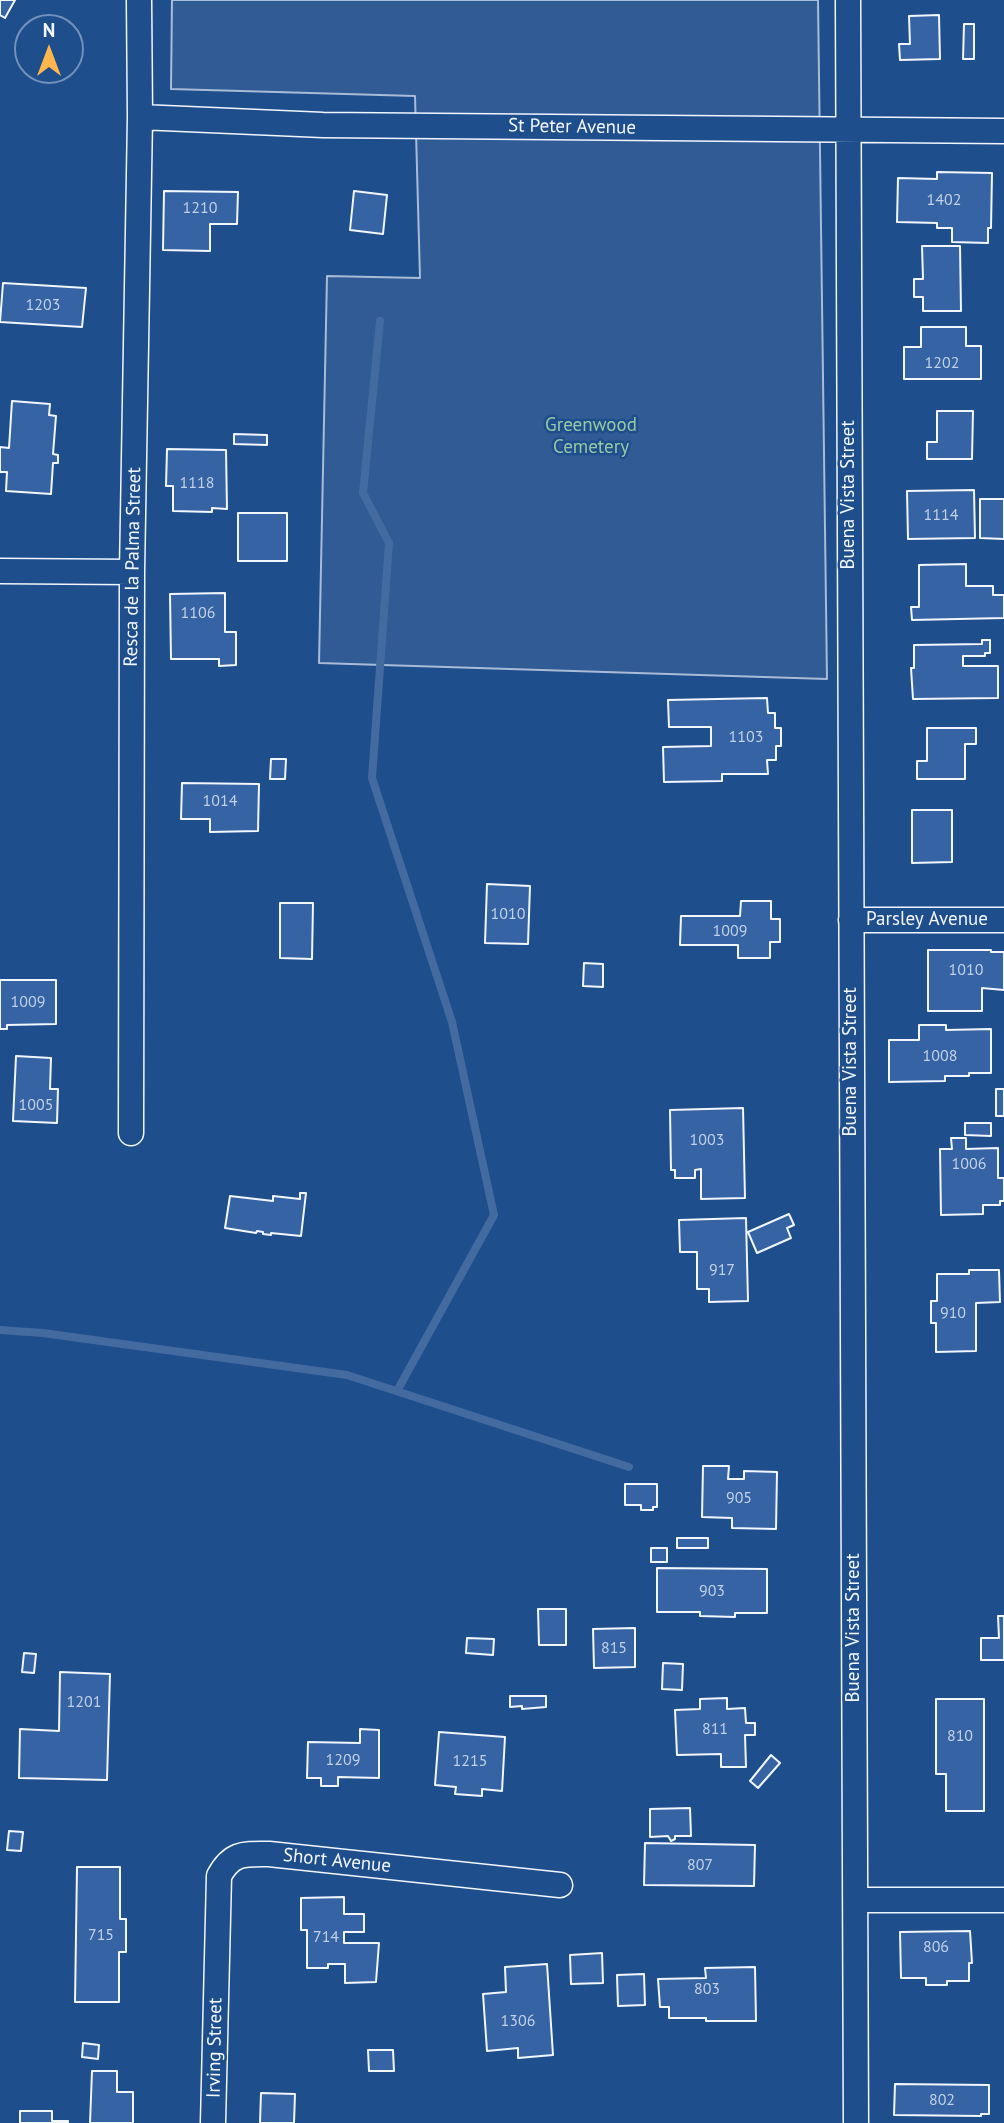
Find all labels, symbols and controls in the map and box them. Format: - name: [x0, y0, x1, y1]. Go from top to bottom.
- north arrow: [14, 14, 84, 84]
- text: N: [43, 18, 55, 42]
- street label: St Peter Avenue: [508, 114, 636, 140]
- house number: 1402: [927, 190, 961, 210]
- house number: 1210: [183, 198, 217, 218]
- house number: 1203: [26, 295, 60, 315]
- house number: 1202: [925, 353, 959, 373]
- park label: Greenwood Cemetery: [545, 415, 637, 459]
- street label: Buena Vista Street: [838, 420, 860, 570]
- street label: Resca de la Palma Street: [120, 467, 146, 667]
- house number: 1118: [180, 473, 214, 493]
- house number: 1114: [924, 505, 958, 525]
- house number: 1106: [181, 603, 215, 623]
- house number: 1103: [729, 727, 763, 747]
- house number: 1014: [203, 791, 237, 811]
- house number: 1010: [491, 904, 525, 924]
- street label: Parsley Avenue: [866, 909, 988, 931]
- house number: 1009: [713, 921, 747, 941]
- house number: 1010: [949, 960, 983, 980]
- street label: Buena Vista Street: [840, 987, 862, 1137]
- house number: 1009: [11, 992, 45, 1012]
- house number: 1008: [923, 1046, 957, 1066]
- house number: 1005: [19, 1095, 53, 1115]
- house number: 1003: [690, 1130, 724, 1150]
- house number: 1006: [952, 1154, 986, 1174]
- house number: 917: [709, 1260, 735, 1280]
- house number: 910: [940, 1303, 966, 1323]
- house number: 905: [726, 1488, 752, 1508]
- street label: Buena Vista Street: [843, 1553, 865, 1703]
- house number: 903: [699, 1581, 725, 1601]
- house number: 815: [601, 1638, 627, 1658]
- house number: 1201: [67, 1692, 101, 1712]
- house number: 811: [702, 1719, 728, 1739]
- house number: 810: [947, 1726, 973, 1746]
- house number: 1209: [326, 1750, 360, 1770]
- house number: 1215: [453, 1751, 487, 1771]
- street label: Short Avenue: [282, 1844, 392, 1878]
- house number: 807: [687, 1855, 713, 1875]
- house number: 715: [88, 1925, 114, 1945]
- house number: 714: [313, 1927, 339, 1947]
- house number: 806: [923, 1937, 949, 1957]
- house number: 803: [694, 1979, 720, 1999]
- street label: Irving Street: [203, 1998, 227, 2098]
- house number: 1306: [501, 2011, 535, 2031]
- house number: 802: [929, 2090, 955, 2110]

